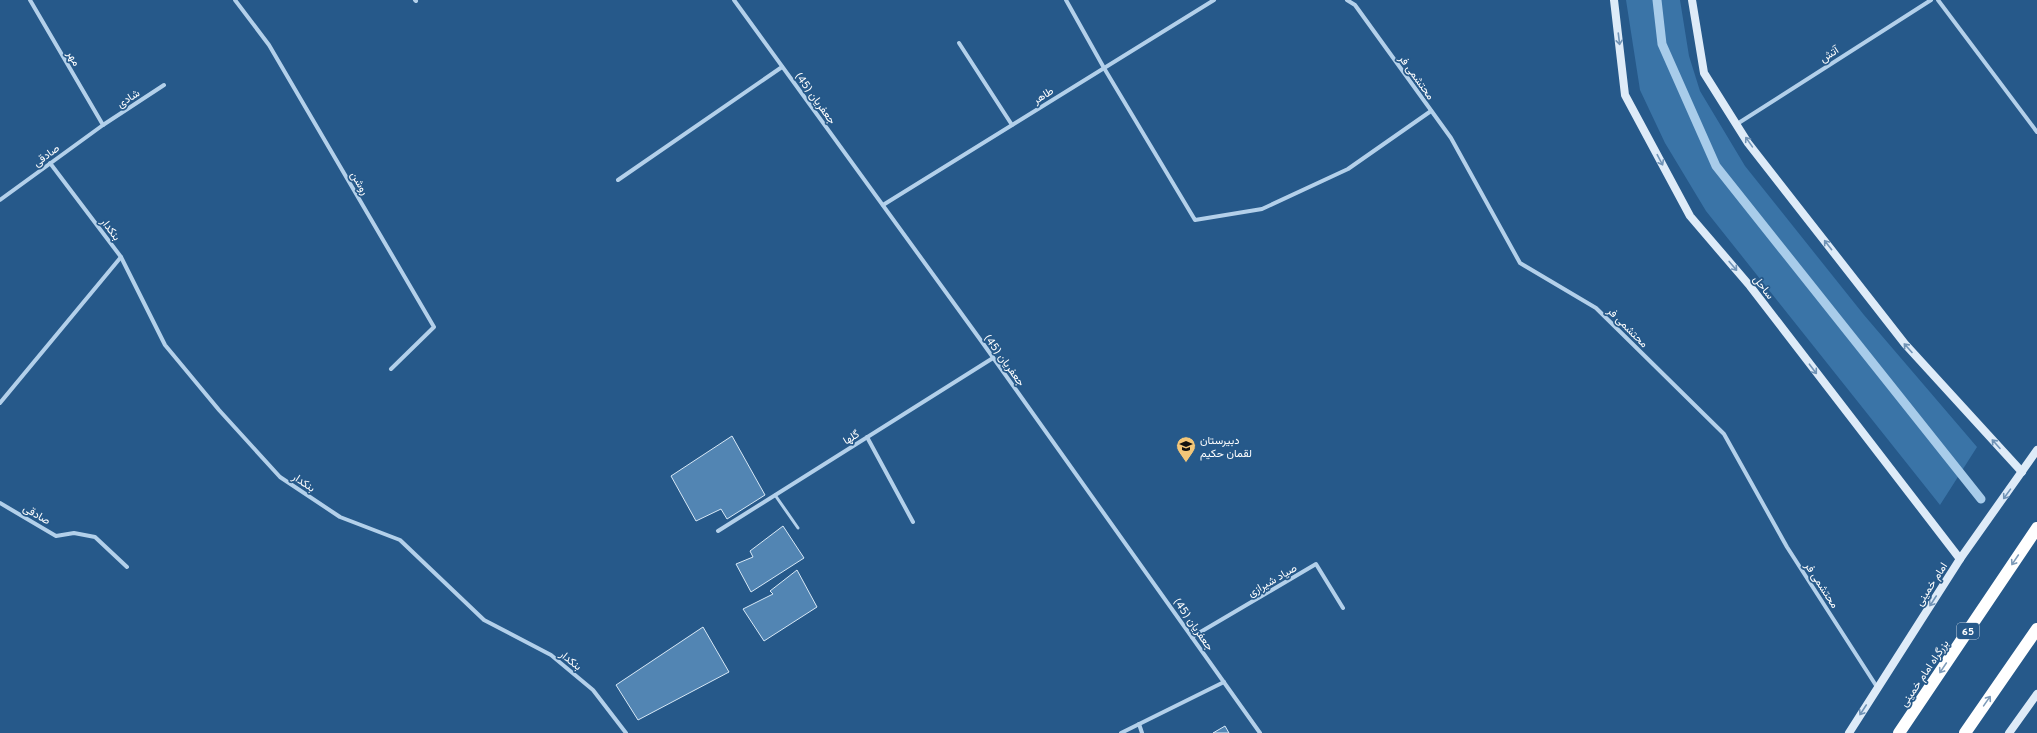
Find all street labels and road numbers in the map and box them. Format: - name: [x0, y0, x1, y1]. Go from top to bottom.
- street label: آتش: [1817, 43, 1843, 66]
- street label: مهر: [63, 47, 83, 69]
- street label: محتشمی فر: [1395, 52, 1437, 103]
- street label: جعفریان (45): [792, 70, 839, 127]
- street label: طاهر: [1030, 84, 1057, 108]
- street label: شادی: [114, 86, 143, 111]
- street label: صادقی: [31, 141, 63, 170]
- street label: روشن: [347, 169, 372, 198]
- street label: بنکدار: [97, 215, 123, 244]
- street label: ساحل: [1750, 273, 1777, 303]
- street label: محتشمی فر: [1603, 304, 1651, 351]
- street label: جعفریان (45): [981, 332, 1028, 389]
- street label: گلها: [841, 427, 862, 448]
- street label: بنکدار: [288, 470, 318, 496]
- street label: صادقی: [20, 501, 53, 528]
- street label: محتشمی فر: [1801, 559, 1841, 611]
- street label: امام خمینی: [1913, 560, 1951, 609]
- street label: صیاد شیرازی: [1245, 561, 1300, 601]
- street label: جعفریان (45): [1170, 596, 1216, 654]
- road number: 65: [1957, 623, 1979, 639]
- street label: بزرگراه امام خمینی: [1897, 637, 1952, 710]
- street label: بنکدار: [556, 647, 584, 674]

